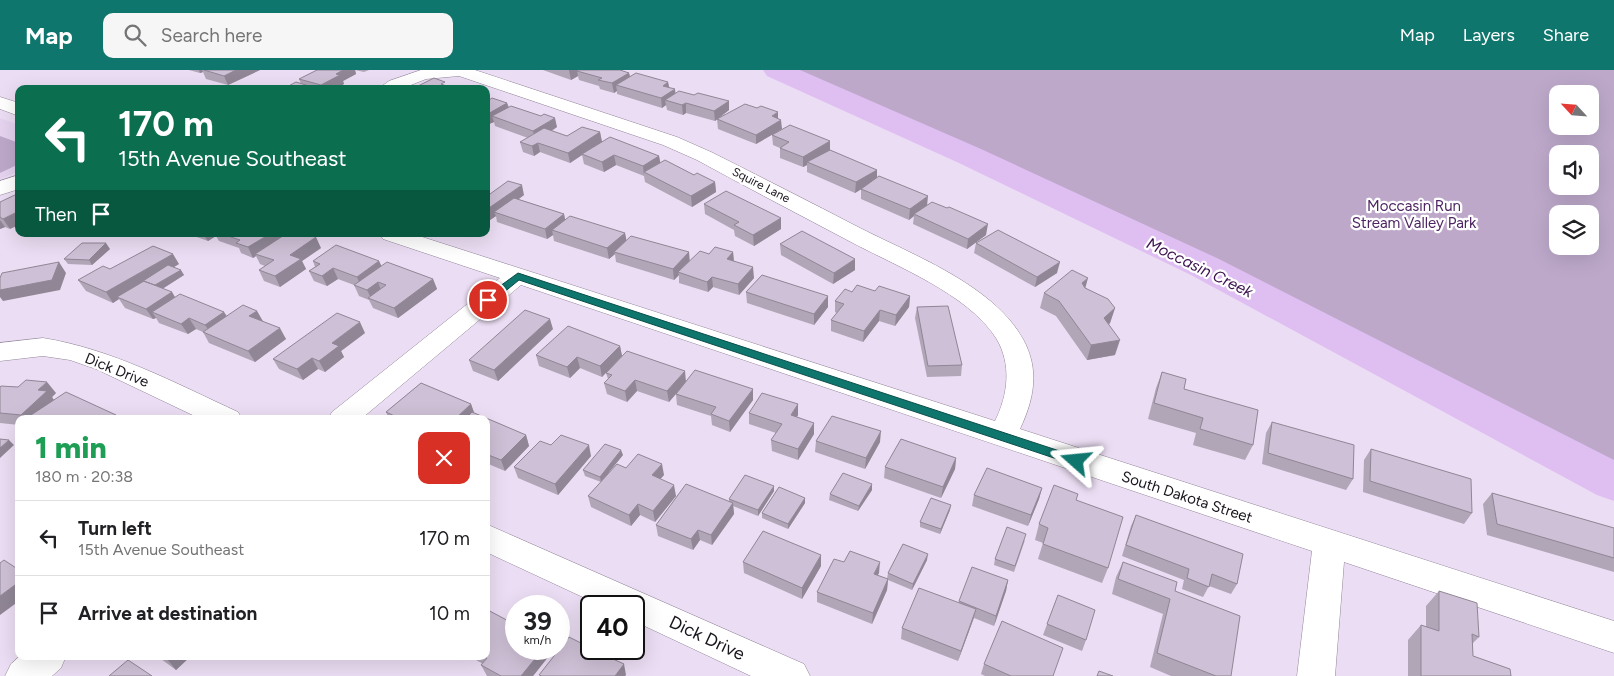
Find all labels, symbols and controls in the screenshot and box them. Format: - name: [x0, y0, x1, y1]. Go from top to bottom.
- search box: [103, 13, 453, 58]
- text: Map: [25, 21, 73, 50]
- icon: search: [121, 21, 149, 49]
- text: Search here: [161, 24, 262, 47]
- text: Map: [1400, 24, 1435, 46]
- text: Layers: [1463, 24, 1515, 46]
- text: Share: [1543, 24, 1589, 46]
- north arrow: [1549, 85, 1599, 135]
- map controls: [1549, 85, 1599, 255]
- text: 170 m: [118, 103, 214, 145]
- icon: left: [35, 105, 100, 170]
- text: 15th Avenue Southeast: [118, 145, 347, 172]
- button: sound: [1549, 145, 1599, 195]
- street label: Squire Lane: [730, 164, 793, 206]
- park label: Moccasin Run Stream Valley Park: [1352, 197, 1477, 232]
- icon: arrive: [87, 200, 115, 228]
- text: Then: [35, 203, 77, 226]
- button: layers: [1549, 205, 1599, 255]
- water label: Moccasin Creek: [1143, 233, 1257, 302]
- pin: [467, 279, 509, 321]
- icon: arrive: [474, 286, 502, 314]
- street label: Dick Drive: [82, 349, 152, 391]
- text: 1 min: [35, 429, 107, 466]
- button: close: [418, 432, 470, 484]
- position arrow: [1049, 434, 1101, 486]
- text: 180 m · 20:38: [35, 467, 133, 486]
- street label: South Dakota Street: [1119, 467, 1255, 527]
- text: Turn left: [78, 517, 152, 540]
- icon: left: [35, 524, 63, 552]
- text: 170 m: [419, 527, 470, 550]
- text: 15th Avenue Southeast: [78, 540, 244, 559]
- speed limit sign: 40: [580, 595, 645, 660]
- icon: arrive: [35, 599, 63, 627]
- text: Arrive at destination: [78, 602, 257, 625]
- text: 10 m: [429, 602, 470, 625]
- text: 39: [523, 606, 552, 636]
- street label: Dick Drive: [666, 611, 749, 665]
- text: km/h: [524, 633, 551, 647]

